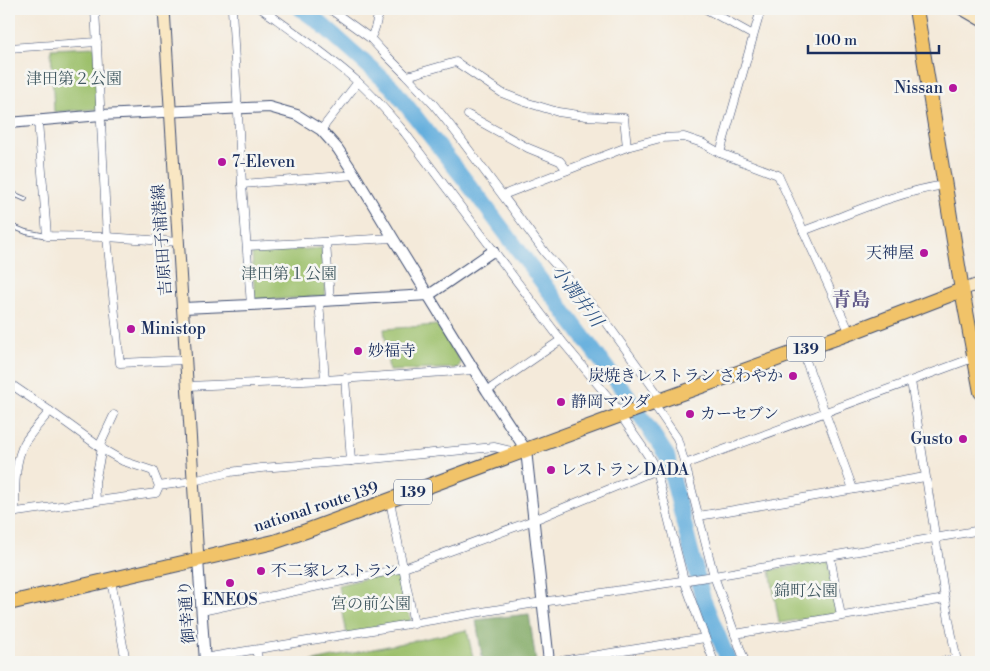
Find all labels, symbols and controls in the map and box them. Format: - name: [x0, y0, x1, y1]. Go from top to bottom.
- scale bar: [808, 22, 939, 54]
- text: 100 m: [815, 31, 857, 50]
- park label: 津田第２公園: [26, 69, 122, 89]
- place label: Nissan: [894, 78, 943, 98]
- marker: Nissan: [947, 82, 959, 94]
- place label: 7-Eleven: [232, 152, 295, 172]
- marker: 7-Eleven: [216, 156, 228, 168]
- street label: 吉原田子浦港線: [148, 183, 176, 297]
- place label: 天神屋: [866, 243, 914, 263]
- marker: 天神屋: [918, 247, 930, 259]
- water label: 小潤井川: [546, 260, 609, 333]
- park label: 津田第１公園: [241, 264, 337, 284]
- district label: 青島: [832, 288, 870, 312]
- place label: Ministop: [141, 319, 206, 339]
- marker: Ministop: [125, 323, 137, 335]
- road number: 139: [787, 336, 825, 362]
- place label: 妙福寺: [368, 341, 416, 361]
- marker: 妙福寺: [352, 345, 364, 357]
- place label: 炭焼きレストラン さわやか: [588, 366, 783, 386]
- marker: 炭焼きレストラン さわやか: [787, 370, 799, 382]
- place label: 静岡マツダ: [571, 392, 650, 412]
- marker: 静岡マツダ: [555, 396, 567, 408]
- place label: カーセブン: [700, 404, 779, 424]
- marker: カーセブン: [684, 408, 696, 420]
- place label: Gusto: [910, 429, 953, 449]
- marker: Gusto: [957, 433, 969, 445]
- place label: レストラン DADA: [561, 460, 690, 480]
- marker: レストラン DADA: [545, 464, 557, 476]
- street label: national route 139: [251, 477, 381, 537]
- road number: 139: [394, 480, 432, 504]
- place label: 不二家レストラン: [271, 561, 399, 581]
- marker: 不二家レストラン: [255, 565, 267, 577]
- marker: ENEOS: [224, 577, 236, 589]
- street label: 御幸通り: [175, 579, 199, 645]
- park label: 錦町公園: [773, 581, 838, 601]
- place label: ENEOS: [202, 590, 258, 610]
- park label: 宮の前公園: [331, 594, 411, 614]

